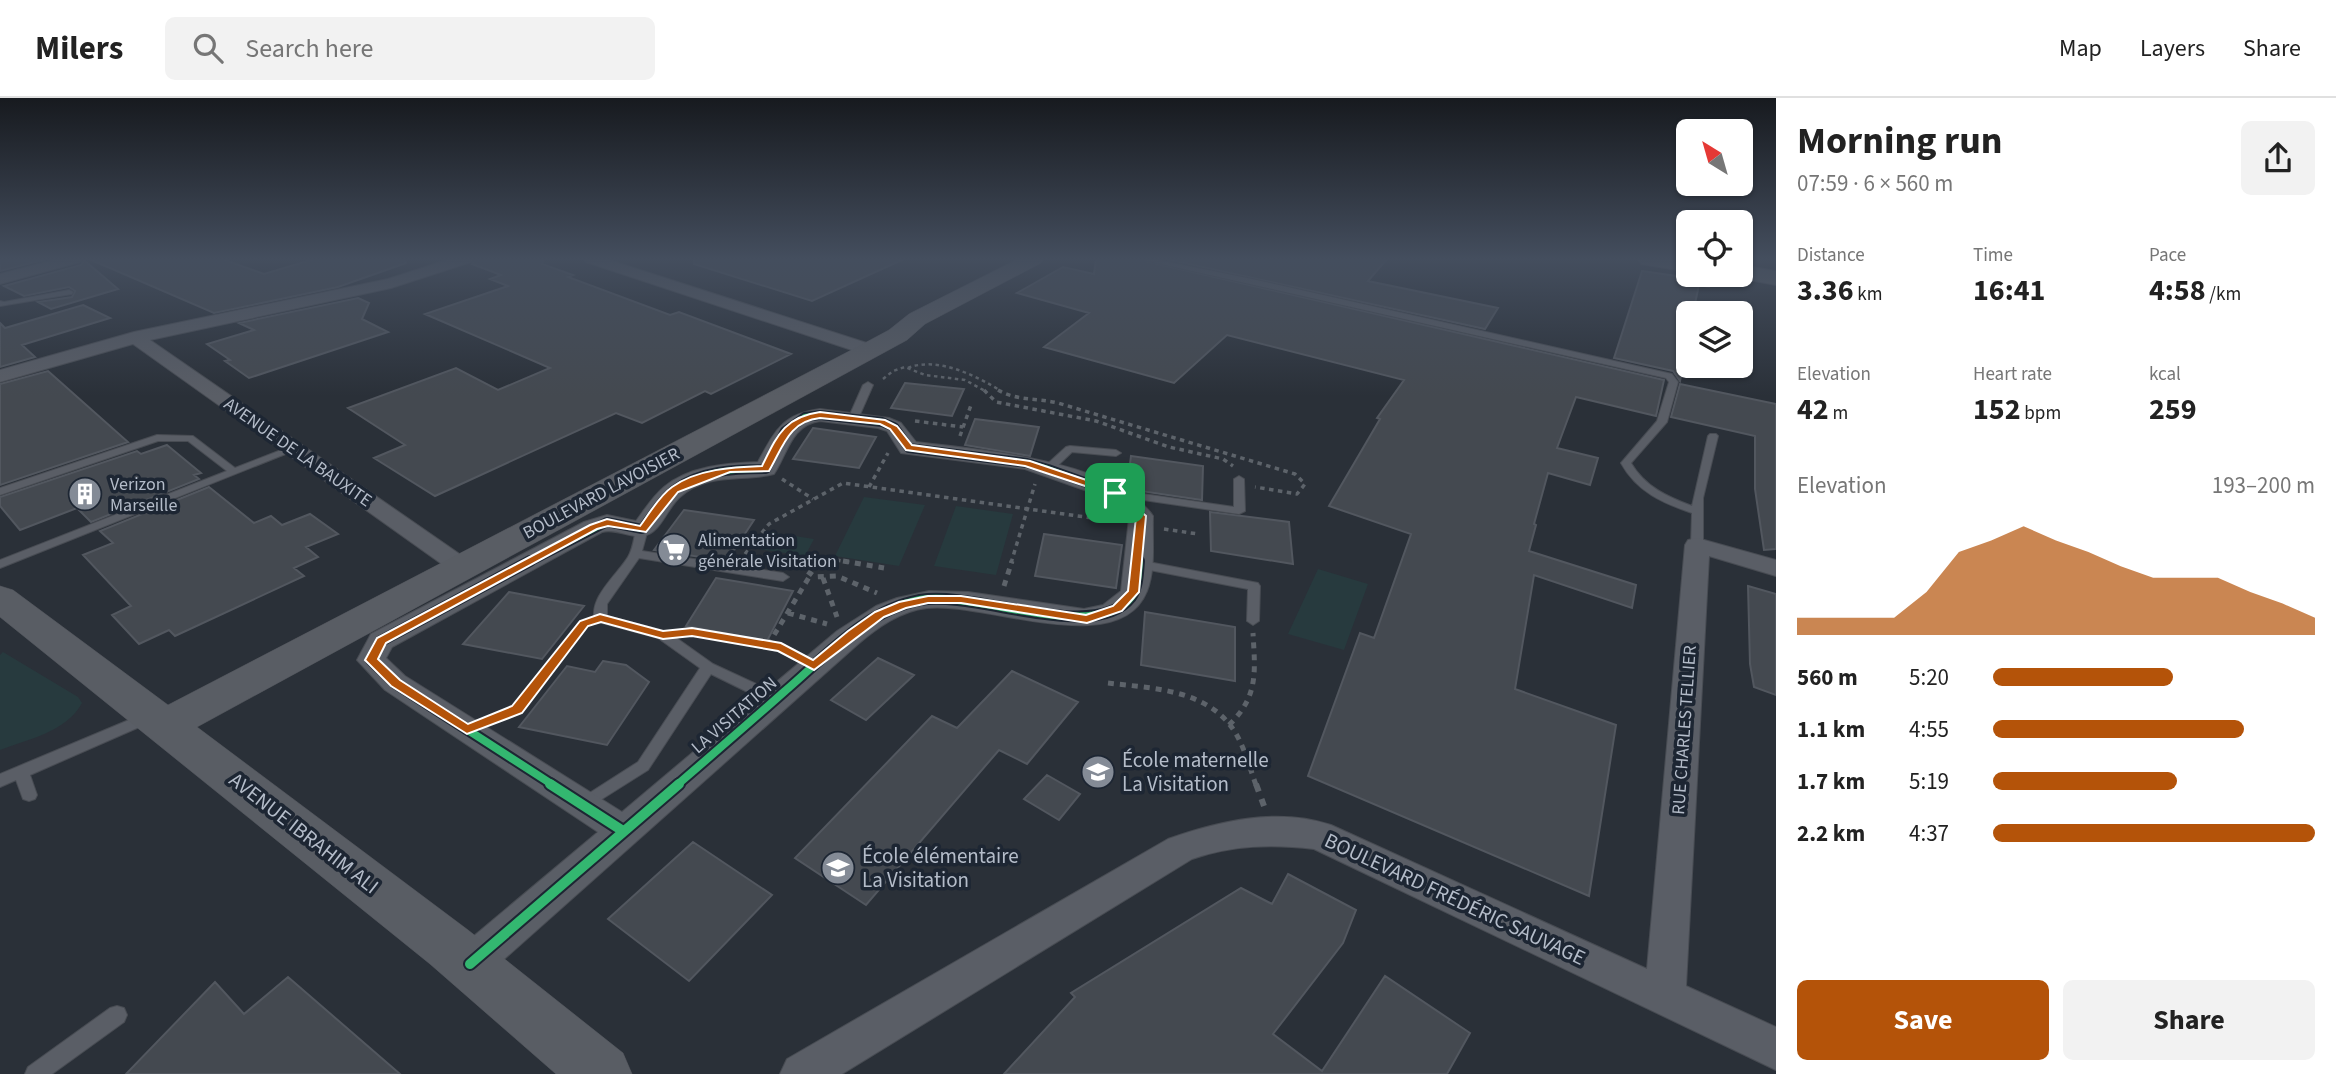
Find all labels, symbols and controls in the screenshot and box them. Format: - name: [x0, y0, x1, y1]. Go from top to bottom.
- search box: [165, 17, 655, 80]
- text: Milers: [35, 25, 123, 72]
- icon: search: [189, 29, 227, 67]
- text: Search here: [245, 30, 373, 67]
- text: Map: [2059, 31, 2102, 66]
- text: Layers: [2140, 31, 2205, 66]
- text: Share: [2243, 31, 2301, 66]
- text: Morning run: [1797, 114, 2002, 168]
- north arrow: [1676, 119, 1754, 196]
- map controls: [1676, 119, 1753, 378]
- button: share: [2241, 121, 2315, 195]
- text: 07:59 · 6 × 560 m: [1797, 167, 1953, 200]
- button: locate: [1676, 210, 1753, 287]
- text: Distance: [1797, 242, 1865, 269]
- text: Time: [1973, 242, 2013, 269]
- text: Pace: [2149, 242, 2186, 269]
- text: 3.36: [1797, 269, 1854, 312]
- text: 16:41: [1973, 269, 2045, 312]
- text: 4:58: [2149, 269, 2206, 312]
- text: km: [1854, 281, 1883, 308]
- text: /km: [2206, 281, 2241, 308]
- button: layers: [1676, 301, 1753, 378]
- text: Elevation: [1797, 361, 1871, 388]
- text: Heart rate: [1973, 361, 2052, 388]
- text: kcal: [2149, 361, 2181, 388]
- text: 42: [1797, 388, 1829, 431]
- text: 152: [1973, 388, 2021, 431]
- text: 259: [2149, 388, 2197, 431]
- street label: AVENUE DE LA BAUXITE: [219, 392, 377, 513]
- text: m: [1829, 400, 1848, 427]
- text: bpm: [2021, 400, 2061, 427]
- street label: BOULEVARD LAVOISIER: [518, 441, 684, 545]
- pin: [1085, 463, 1145, 523]
- text: Elevation: [1797, 469, 1887, 502]
- text: 193–200 m: [2212, 469, 2315, 502]
- place label: Verizon Marseille: [110, 472, 177, 518]
- icon: arrive: [1096, 474, 1134, 512]
- building icon: Verizon Marseille: [66, 475, 104, 513]
- place label: Alimentation générale Visitation: [698, 528, 837, 574]
- supermarket icon: Alimentation générale Visitation: [655, 531, 693, 569]
- street label: RUE CHARLES TELLIER: [1666, 645, 1703, 815]
- text: 560 m: [1797, 661, 1858, 694]
- text: 5:20: [1909, 661, 1949, 694]
- street label: LA VISITATION: [686, 671, 783, 760]
- text: 1.1 km: [1797, 713, 1865, 746]
- text: 4:55: [1909, 713, 1949, 746]
- place label: École maternelle La Visitation: [1122, 745, 1269, 799]
- school or university icon: École maternelle La Visitation: [1079, 753, 1117, 791]
- street label: AVENUE IBRAHIM ALI: [223, 765, 385, 901]
- text: 1.7 km: [1797, 765, 1865, 798]
- text: 5:19: [1909, 765, 1949, 798]
- text: 2.2 km: [1797, 817, 1865, 850]
- text: 4:37: [1909, 817, 1949, 850]
- street label: BOULEVARD FRÉDÉRIC SAUVAGE: [1320, 825, 1590, 973]
- place label: École élémentaire La Visitation: [862, 841, 1019, 895]
- school or university icon: École élémentaire La Visitation: [819, 849, 857, 887]
- button: Save: [1797, 980, 2049, 1060]
- button: Share: [2063, 980, 2315, 1060]

